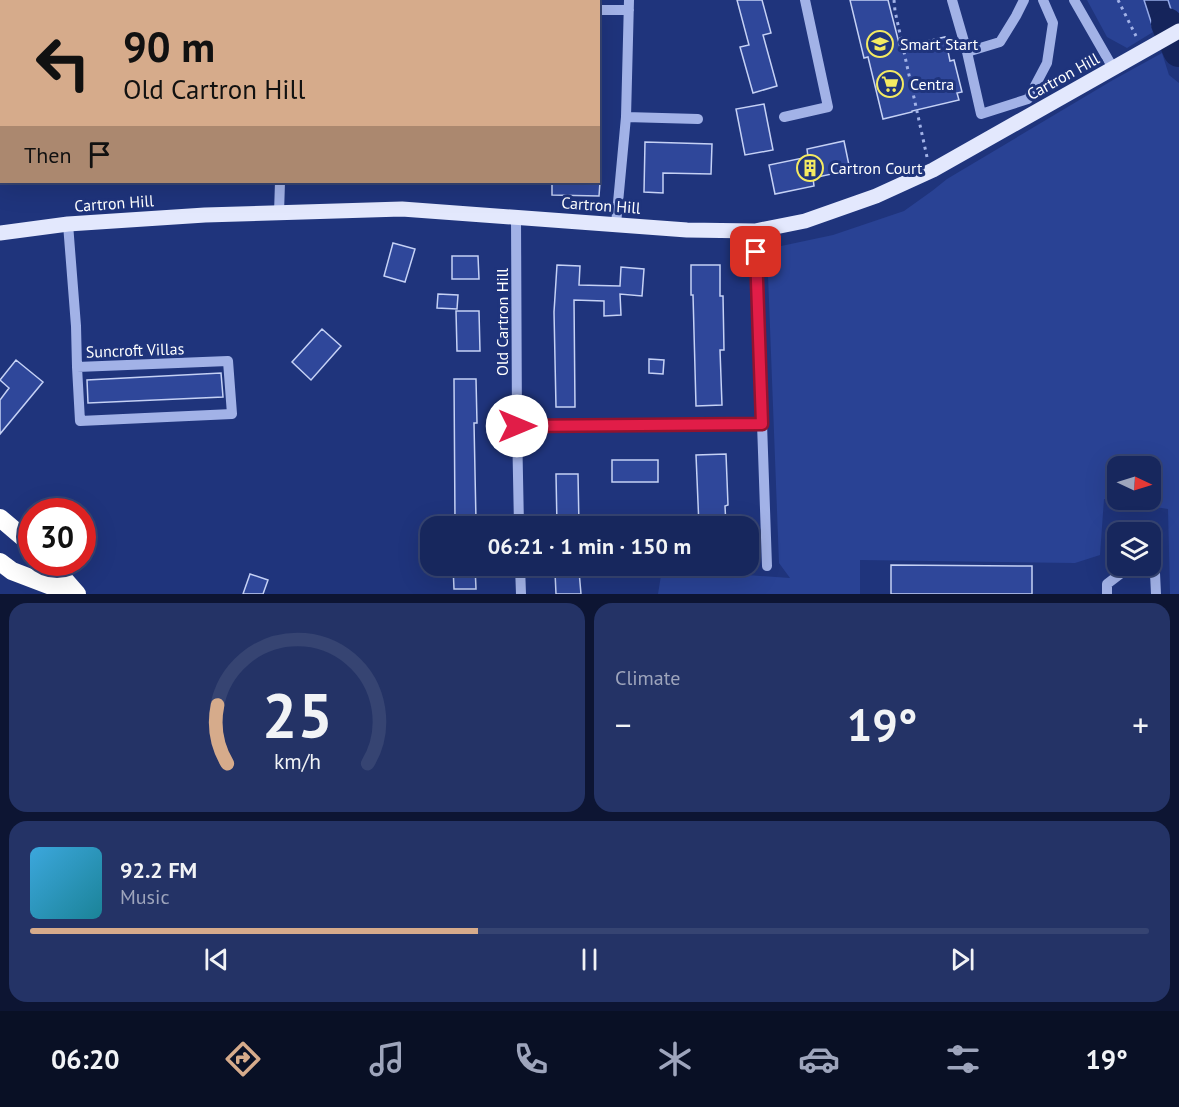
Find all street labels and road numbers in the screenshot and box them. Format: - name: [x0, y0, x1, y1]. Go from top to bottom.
- street label: Cartron Hill: [1023, 48, 1103, 104]
- street label: Cartron Hill: [74, 190, 155, 216]
- street label: Cartron Hill: [561, 192, 642, 218]
- street label: Old Cartron Hill: [492, 268, 512, 376]
- street label: Suncroft Villas: [85, 338, 185, 362]

